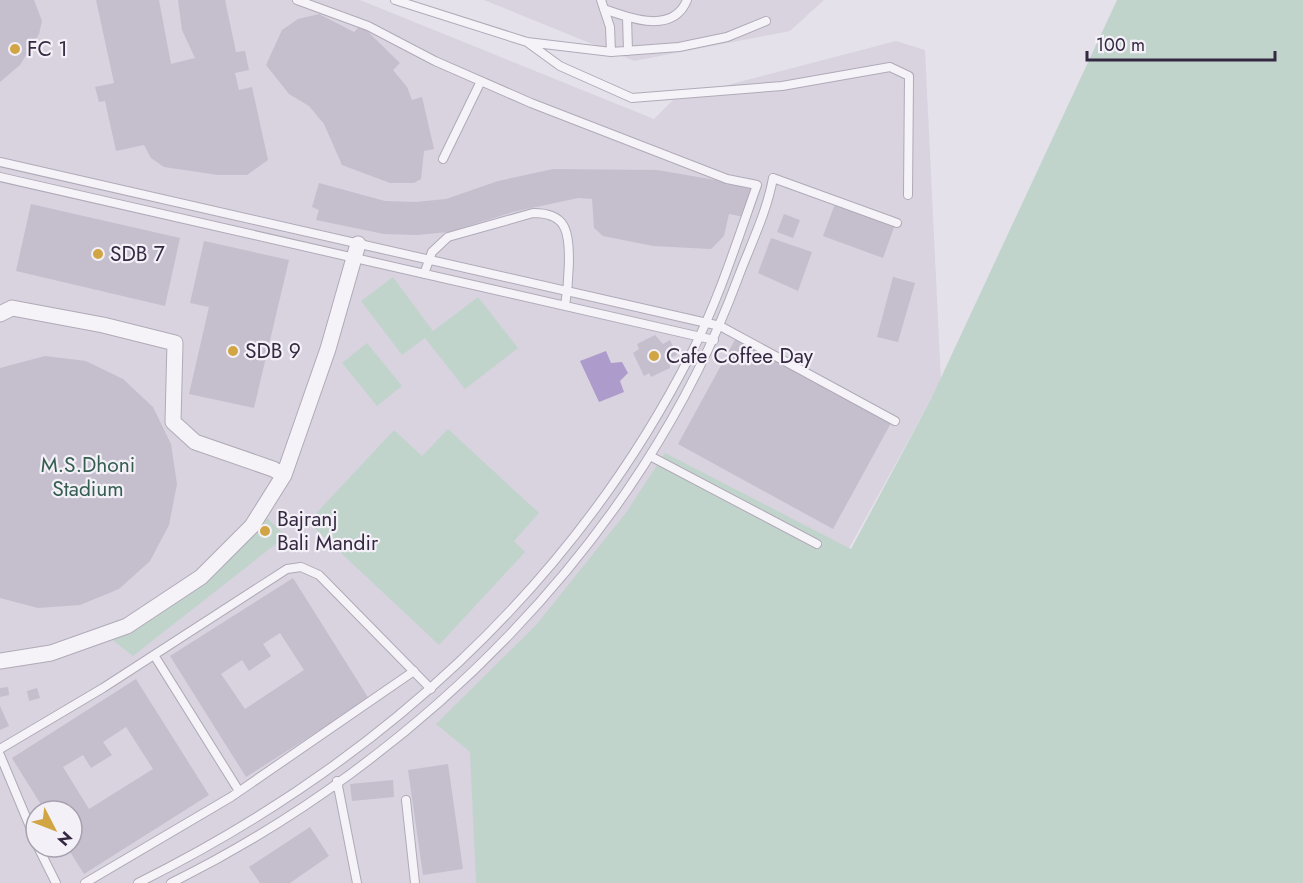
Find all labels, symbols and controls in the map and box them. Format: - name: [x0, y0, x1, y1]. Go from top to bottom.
- scale bar: [1087, 24, 1274, 62]
- text: 100 m: [1096, 32, 1145, 58]
- place label: FC 1: [27, 34, 68, 64]
- marker: FC 1: [8, 42, 22, 56]
- place label: SDB 7: [110, 239, 165, 269]
- marker: SDB 7: [91, 247, 105, 261]
- place label: SDB 9: [245, 336, 301, 366]
- place label: Cafe Coffee Day: [666, 341, 814, 371]
- marker: SDB 9: [226, 344, 240, 358]
- marker: Cafe Coffee Day: [647, 349, 661, 363]
- park label: M.S.Dhoni Stadium: [41, 450, 135, 504]
- place label: Bajranj Bali Mandir: [277, 504, 379, 558]
- marker: Bajranj Bali Mandir: [258, 524, 272, 538]
- north arrow: [24, 799, 84, 859]
- text: N: [52, 826, 78, 851]

